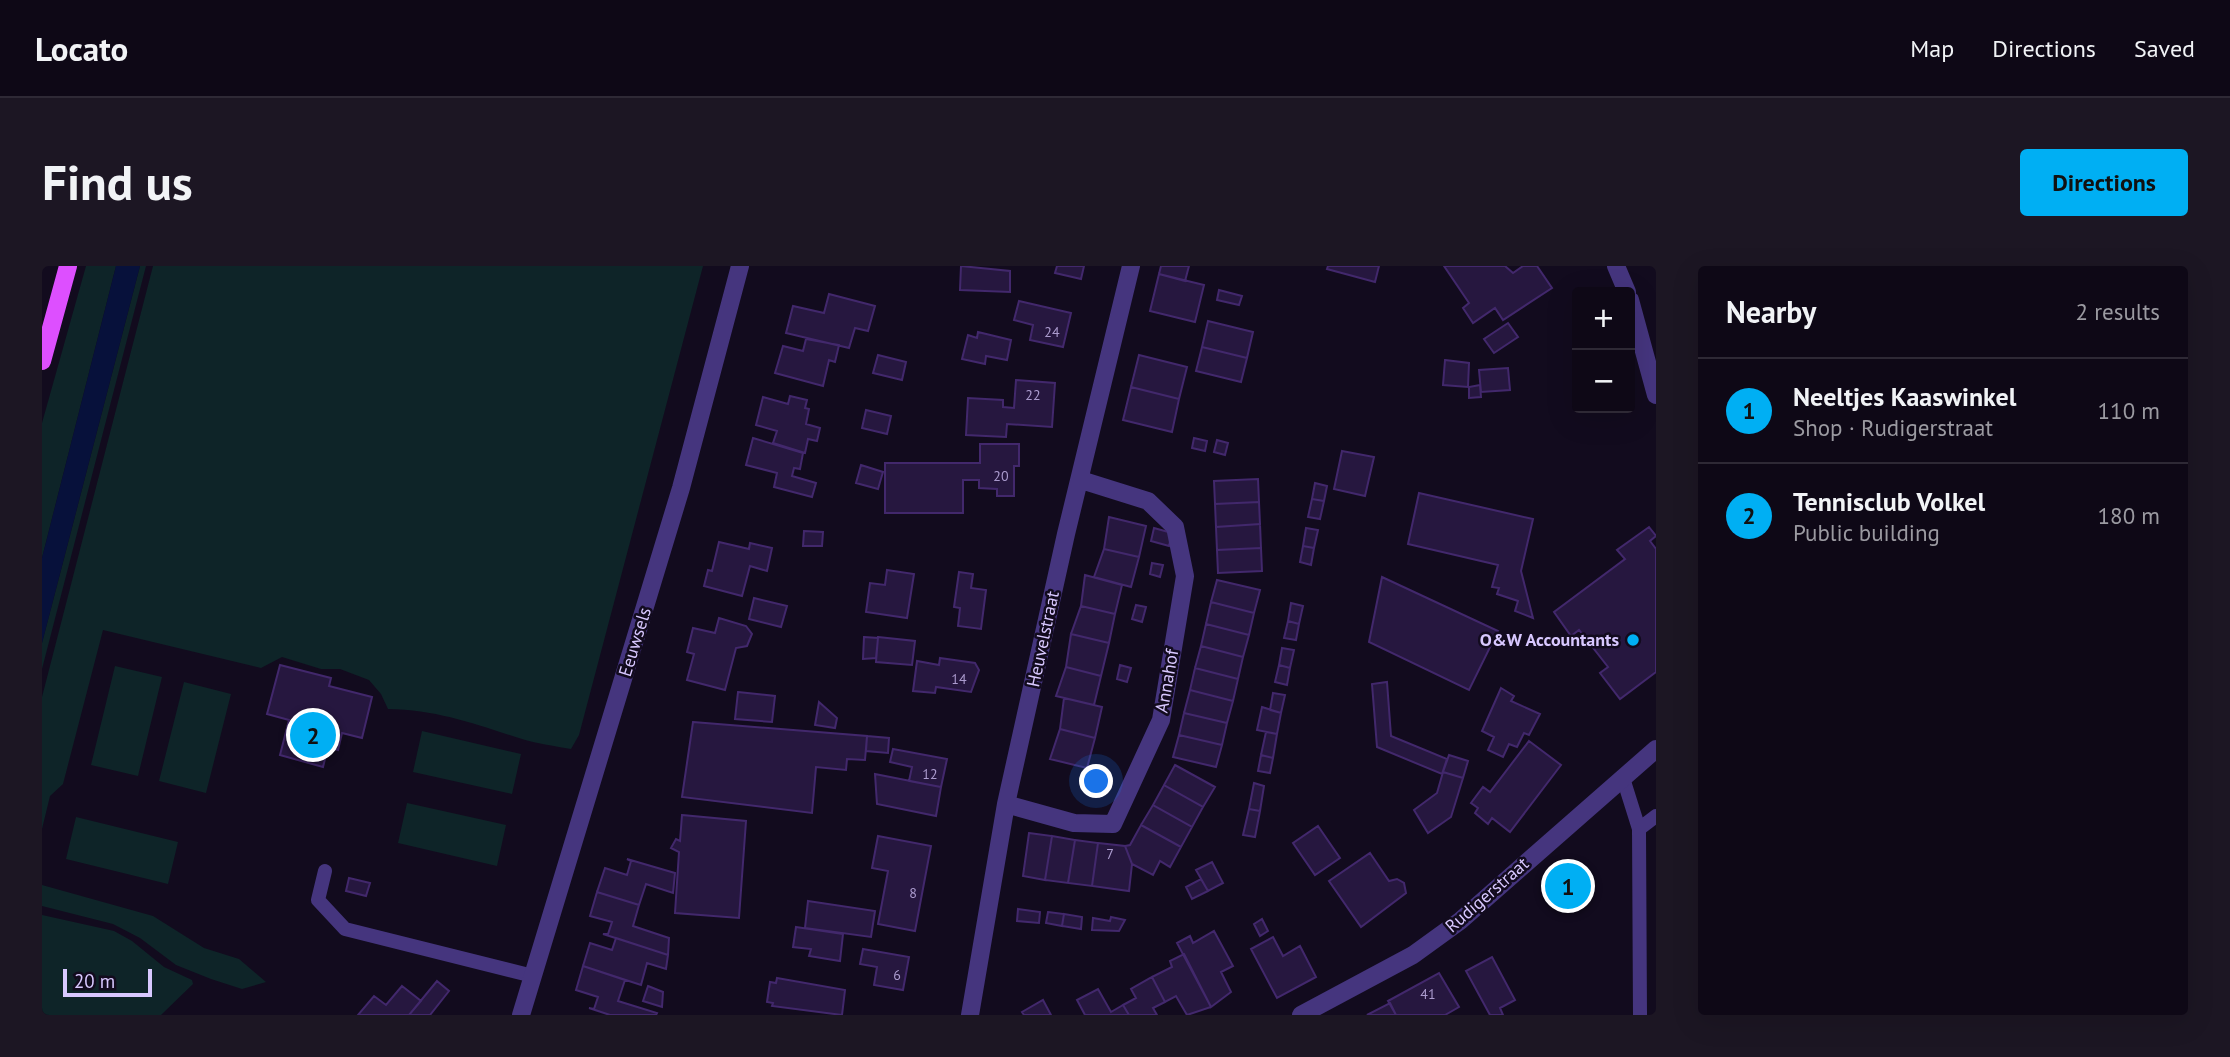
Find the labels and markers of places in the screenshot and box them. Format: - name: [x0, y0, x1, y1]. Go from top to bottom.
- place label: O&W Accountants: [1480, 628, 1619, 651]
- marker: O&W Accountants: [1625, 632, 1641, 648]
- pin: 2: [290, 709, 336, 761]
- pin: 1: [1545, 860, 1591, 912]

